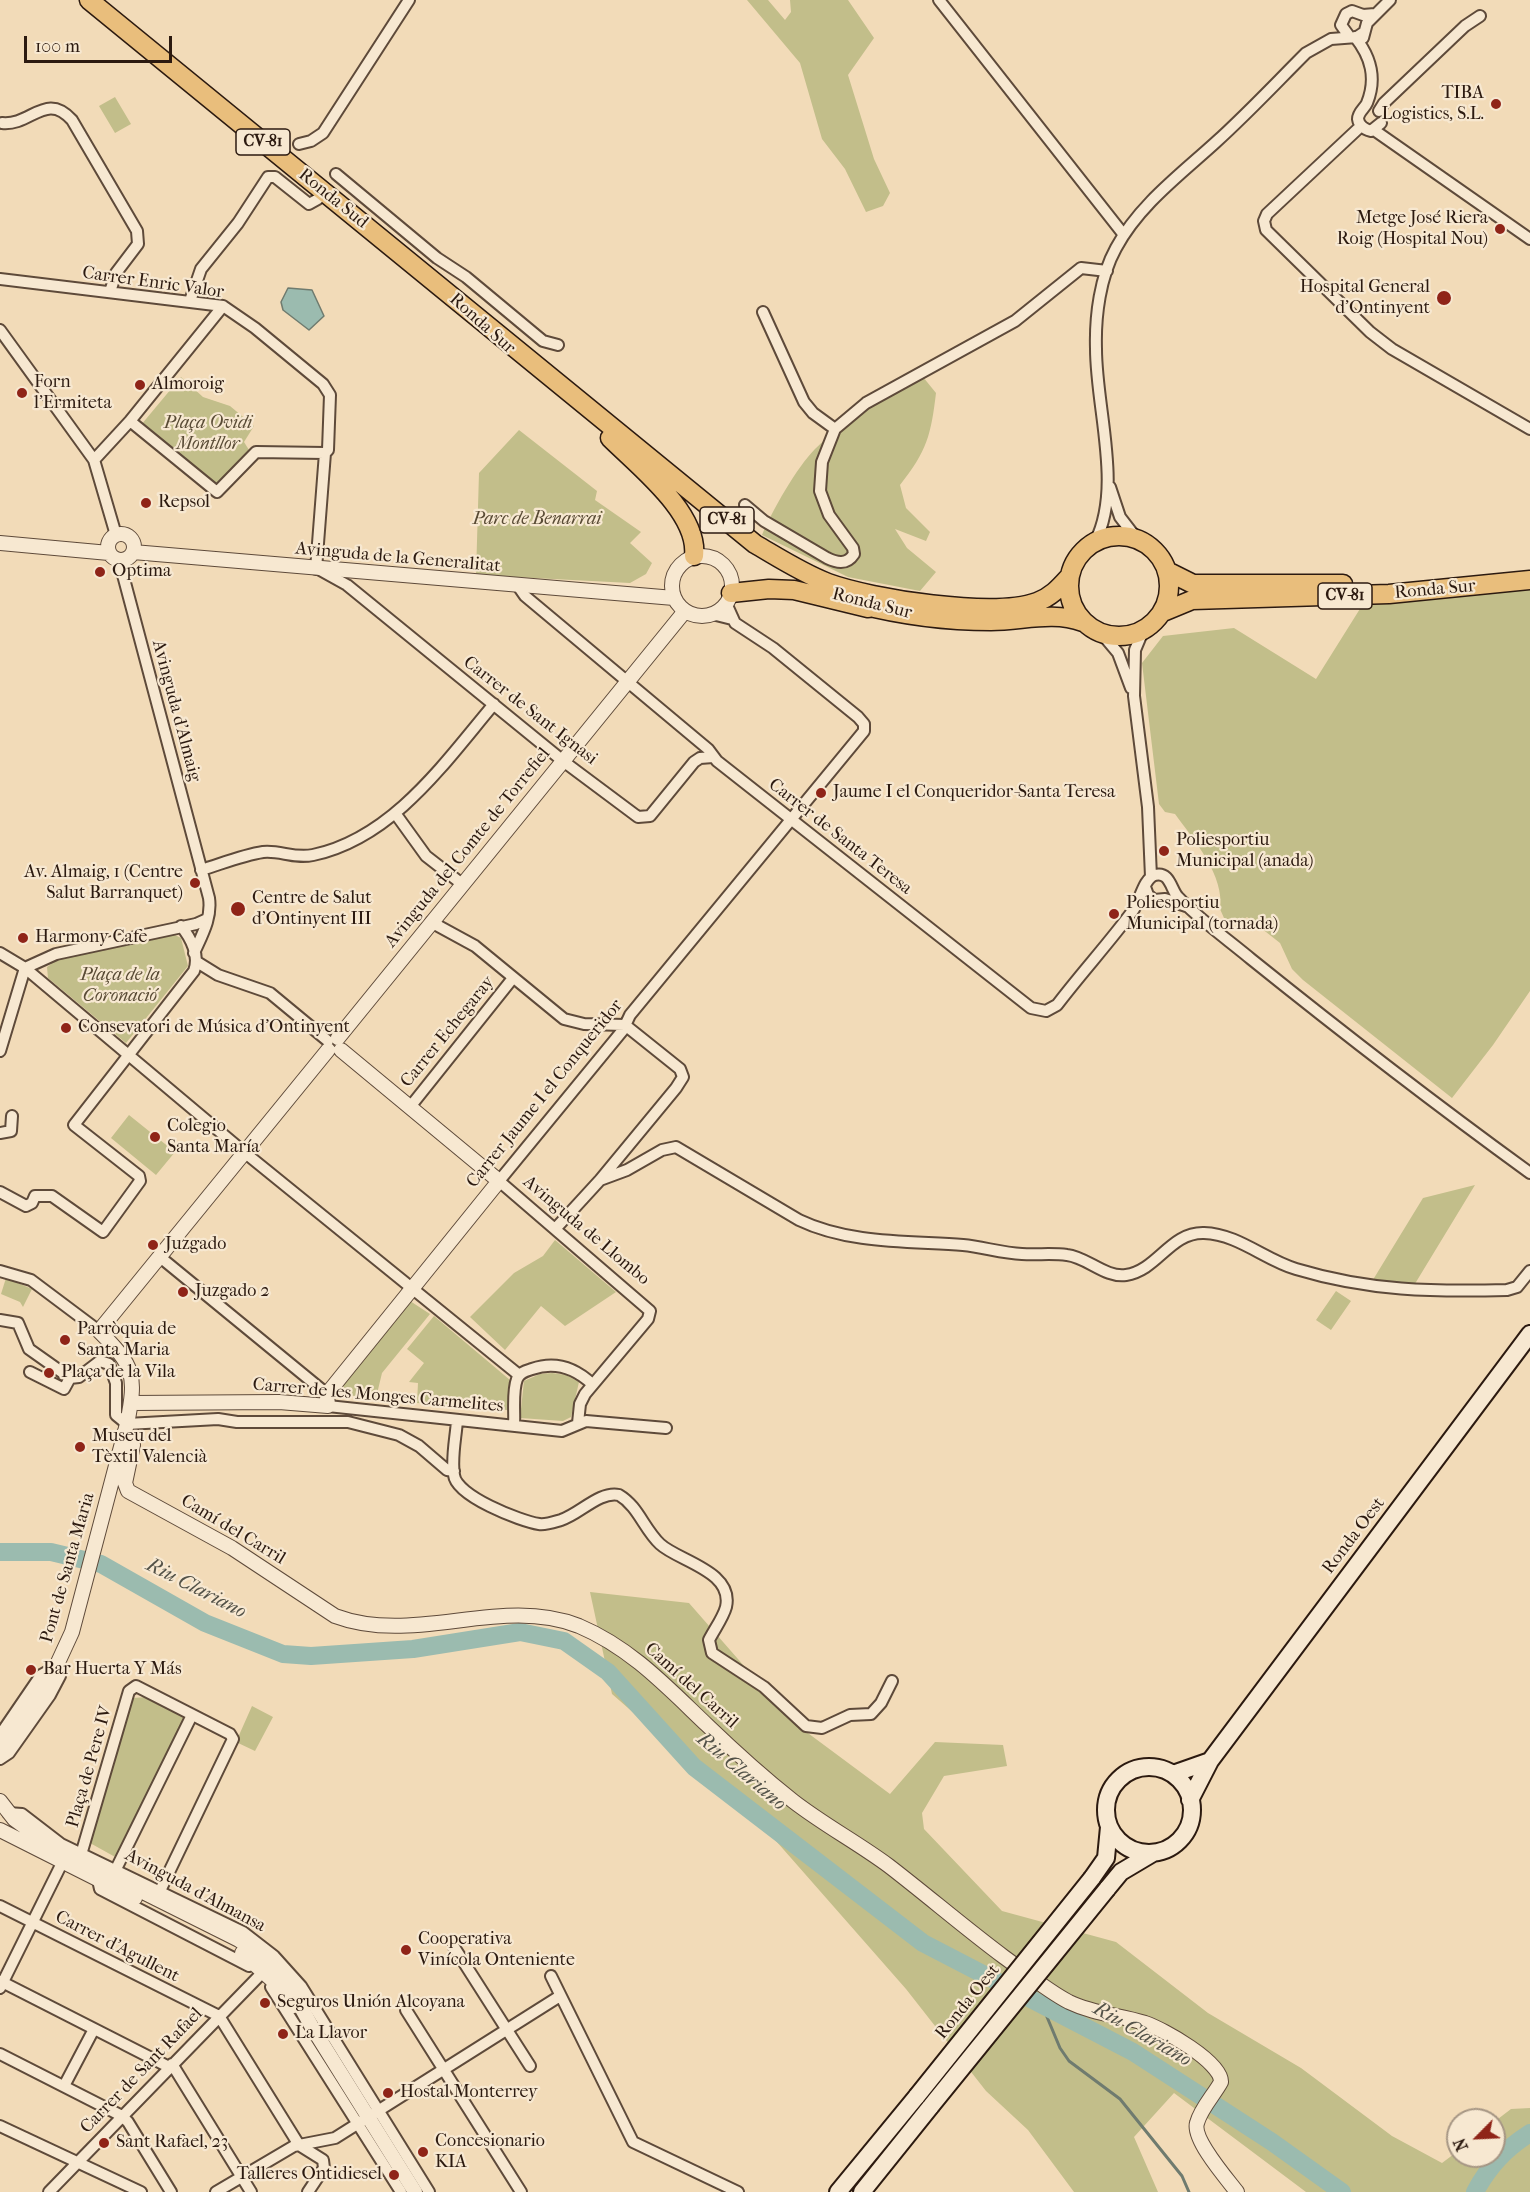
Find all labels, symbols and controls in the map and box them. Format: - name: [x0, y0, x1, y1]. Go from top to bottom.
- scale bar: [27, 24, 176, 62]
- text: 100 m: [35, 36, 80, 57]
- place label: TIBA Logistics, S.L.: [1381, 83, 1484, 125]
- marker: TIBA Logistics, S.L.: [1489, 97, 1503, 111]
- road number: CV-81: [236, 129, 290, 155]
- street label: Ronda Sud: [294, 164, 372, 234]
- place label: Metge José Riera Roig (Hospital Nou): [1337, 208, 1488, 250]
- marker: Metge José Riera Roig (Hospital Nou): [1493, 222, 1507, 236]
- street label: Carrer Enric Valor: [81, 262, 225, 304]
- place label: Hospital General d'Ontinyent: [1300, 277, 1430, 320]
- street label: Ronda Sur: [445, 289, 519, 359]
- marker: Hospital General d'Ontinyent: [1435, 289, 1453, 307]
- place label: Forn l'Ermiteta: [34, 372, 112, 415]
- place label: Almoroig: [152, 374, 224, 396]
- marker: Almoroig: [133, 378, 147, 392]
- marker: Forn l'Ermiteta: [15, 386, 29, 400]
- park label: Plaça Ovidi Montllor: [164, 413, 252, 456]
- place label: Repsol: [158, 492, 210, 514]
- marker: Repsol: [139, 496, 153, 510]
- road number: CV-81: [700, 507, 754, 533]
- park label: Parc de Benarrai: [473, 509, 601, 531]
- street label: Avinguda de la Generalitat: [294, 538, 502, 578]
- place label: Optima: [112, 561, 171, 583]
- marker: Optima: [93, 565, 107, 579]
- street label: Ronda Sur: [1394, 576, 1476, 604]
- road number: CV-81: [1318, 583, 1372, 609]
- street label: Ronda Sur: [830, 584, 914, 624]
- street label: Avinguda d'Almaig: [147, 638, 205, 784]
- street label: Carrer de Sant Ignasi: [459, 652, 601, 770]
- street label: Avinguda del Comte de Torrefiel: [381, 744, 555, 952]
- street label: Carrer de Santa Teresa: [764, 774, 916, 900]
- place label: Jaume I el Conqueridor-Santa Teresa: [833, 782, 1115, 804]
- marker: Jaume I el Conqueridor-Santa Teresa: [814, 786, 828, 800]
- place label: Poliesportiu Municipal (anada): [1176, 830, 1314, 872]
- marker: Poliesportiu Municipal (anada): [1157, 844, 1171, 858]
- place label: Av. Almaig, 1 (Centre Salut Barranquet): [24, 862, 183, 904]
- marker: Av. Almaig, 1 (Centre Salut Barranquet): [188, 876, 202, 890]
- place label: Centre de Salut d'Ontinyent III: [252, 888, 372, 930]
- place label: Poliesportiu Municipal (tornada): [1126, 893, 1278, 936]
- marker: Centre de Salut d'Ontinyent III: [229, 900, 247, 918]
- marker: Poliesportiu Municipal (tornada): [1107, 907, 1121, 921]
- place label: Harmony Cafe: [35, 927, 147, 949]
- marker: Harmony Cafe: [16, 931, 30, 945]
- park label: Plaça de la Coronació: [80, 965, 160, 1008]
- street label: Carrer Echegaray: [396, 972, 500, 1092]
- street label: Carrer Jaume I el Conqueridor: [462, 995, 628, 1193]
- place label: Consevatori de Música d'Ontinyent: [78, 1017, 350, 1039]
- marker: Consevatori de Música d'Ontinyent: [59, 1021, 73, 1035]
- place label: Colegio Santa María: [167, 1116, 260, 1158]
- marker: Colegio Santa María: [148, 1130, 162, 1144]
- street label: Avinguda de Llombo: [518, 1172, 654, 1290]
- place label: Juzgado: [165, 1234, 226, 1256]
- marker: Juzgado: [146, 1238, 160, 1252]
- place label: Juzgado 2: [195, 1281, 270, 1303]
- marker: Juzgado 2: [176, 1285, 190, 1299]
- place label: Parròquia de Santa Maria: [77, 1319, 176, 1362]
- marker: Parròquia de Santa Maria: [58, 1333, 72, 1347]
- place label: Plaça de la Vila: [61, 1362, 175, 1384]
- marker: Plaça de la Vila: [42, 1366, 56, 1380]
- street label: Carrer de les Monges Carmelites: [252, 1374, 504, 1418]
- place label: Museu del Tèxtil Valencià: [92, 1426, 207, 1468]
- marker: Museu del Tèxtil Valencià: [73, 1440, 87, 1454]
- street label: Pont de Santa Maria: [36, 1490, 100, 1646]
- street label: Camí del Carril: [177, 1490, 289, 1570]
- street label: Ronda Oest: [1318, 1493, 1390, 1579]
- water label: Riu Clariano: [142, 1554, 250, 1624]
- street label: Camí del Carril: [640, 1638, 742, 1734]
- place label: Bar Huerta Y Más: [43, 1659, 182, 1681]
- marker: Bar Huerta Y Más: [24, 1663, 38, 1677]
- street label: Plaça de Pere IV: [62, 1704, 118, 1830]
- water label: Riu Clariano: [691, 1728, 791, 1816]
- street label: Avinguda d'Almansa: [121, 1845, 269, 1937]
- street label: Carrer d'Agullent: [51, 1906, 183, 1988]
- place label: Cooperativa Vinícola Onteniente: [418, 1929, 575, 1972]
- marker: Cooperativa Vinícola Onteniente: [399, 1943, 413, 1957]
- street label: Ronda Oest: [931, 1960, 1005, 2044]
- place label: Seguros Unión Alcoyana: [277, 1992, 465, 2014]
- marker: Seguros Unión Alcoyana: [258, 1996, 272, 2010]
- water label: Riu Clariano: [1089, 1997, 1195, 2073]
- street label: Carrer de Sant Rafael: [76, 2004, 208, 2138]
- place label: La Llavor: [295, 2023, 367, 2045]
- marker: La Llavor: [276, 2027, 290, 2041]
- place label: Hostal Monterrey: [400, 2082, 538, 2104]
- marker: Hostal Monterrey: [381, 2086, 395, 2100]
- north arrow: [1446, 2108, 1506, 2168]
- place label: Concesionario KIA: [435, 2131, 545, 2174]
- place label: Sant Rafael, 23: [116, 2132, 228, 2154]
- text: N: [1450, 2135, 1472, 2154]
- marker: Sant Rafael, 23: [97, 2136, 111, 2150]
- marker: Concesionario KIA: [416, 2145, 430, 2159]
- place label: Talleres Ontidiesel: [237, 2164, 382, 2186]
- marker: Talleres Ontidiesel: [387, 2168, 401, 2182]

